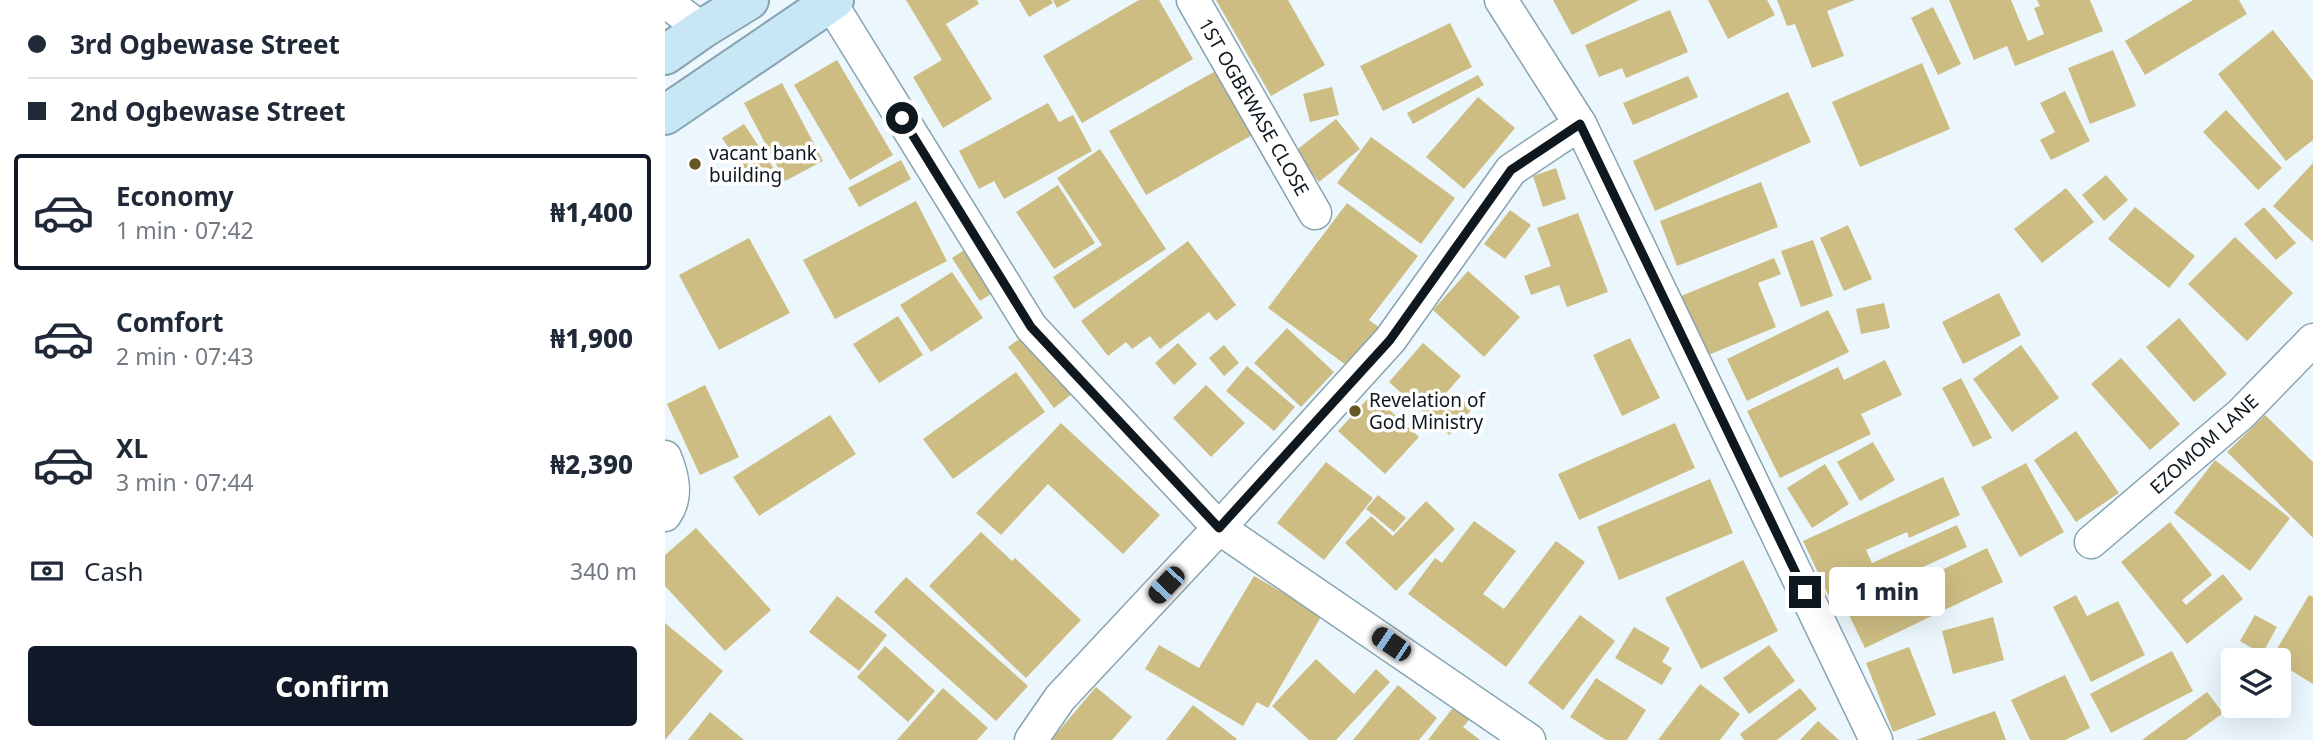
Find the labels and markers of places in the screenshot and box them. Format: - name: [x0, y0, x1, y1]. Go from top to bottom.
- place label: vacant bank building: [709, 140, 817, 188]
- marker: vacant bank building: [687, 156, 703, 172]
- place label: Revelation of God Ministry: [1369, 387, 1487, 435]
- marker: Revelation of God Ministry: [1347, 403, 1363, 419]

